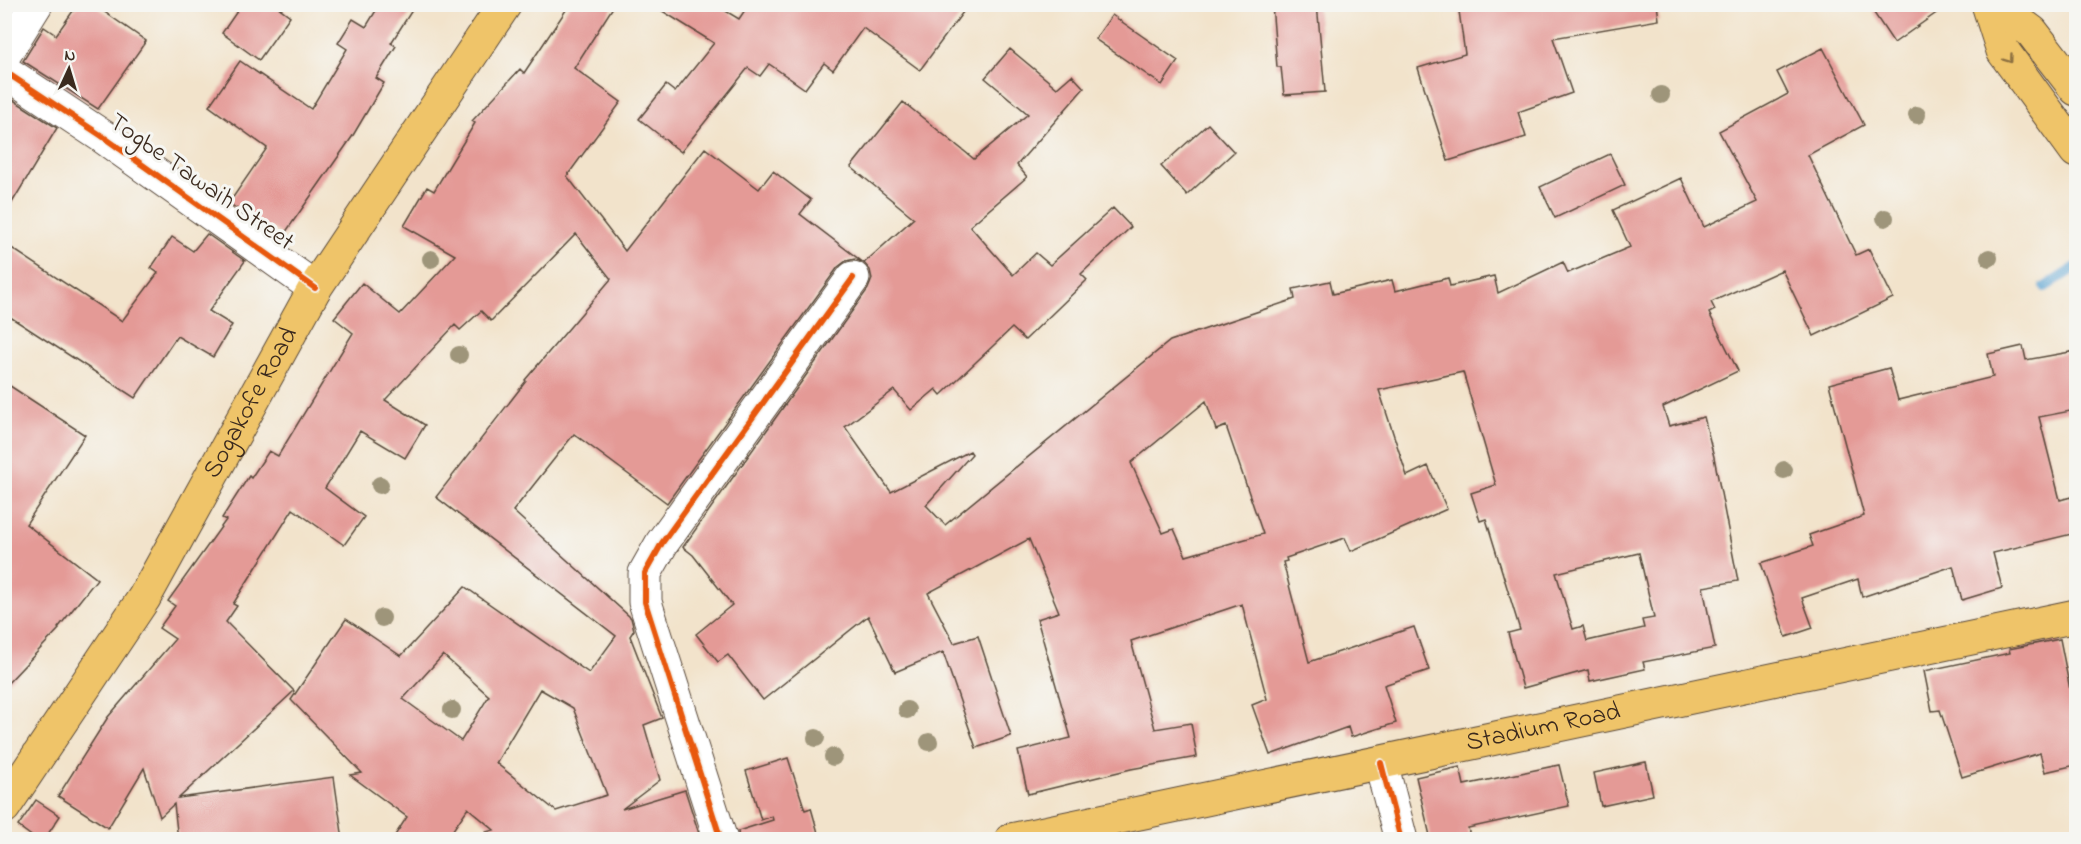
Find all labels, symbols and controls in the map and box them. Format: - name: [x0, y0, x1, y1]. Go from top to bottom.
- north arrow: [39, 39, 99, 99]
- text: N: [64, 44, 76, 68]
- one-way arrow: [2002, 52, 2013, 63]
- street label: Togbe Tawaih Street: [100, 105, 302, 262]
- street label: Sogakofe Road: [194, 320, 309, 486]
- street label: Stadium Road: [1463, 693, 1624, 763]

